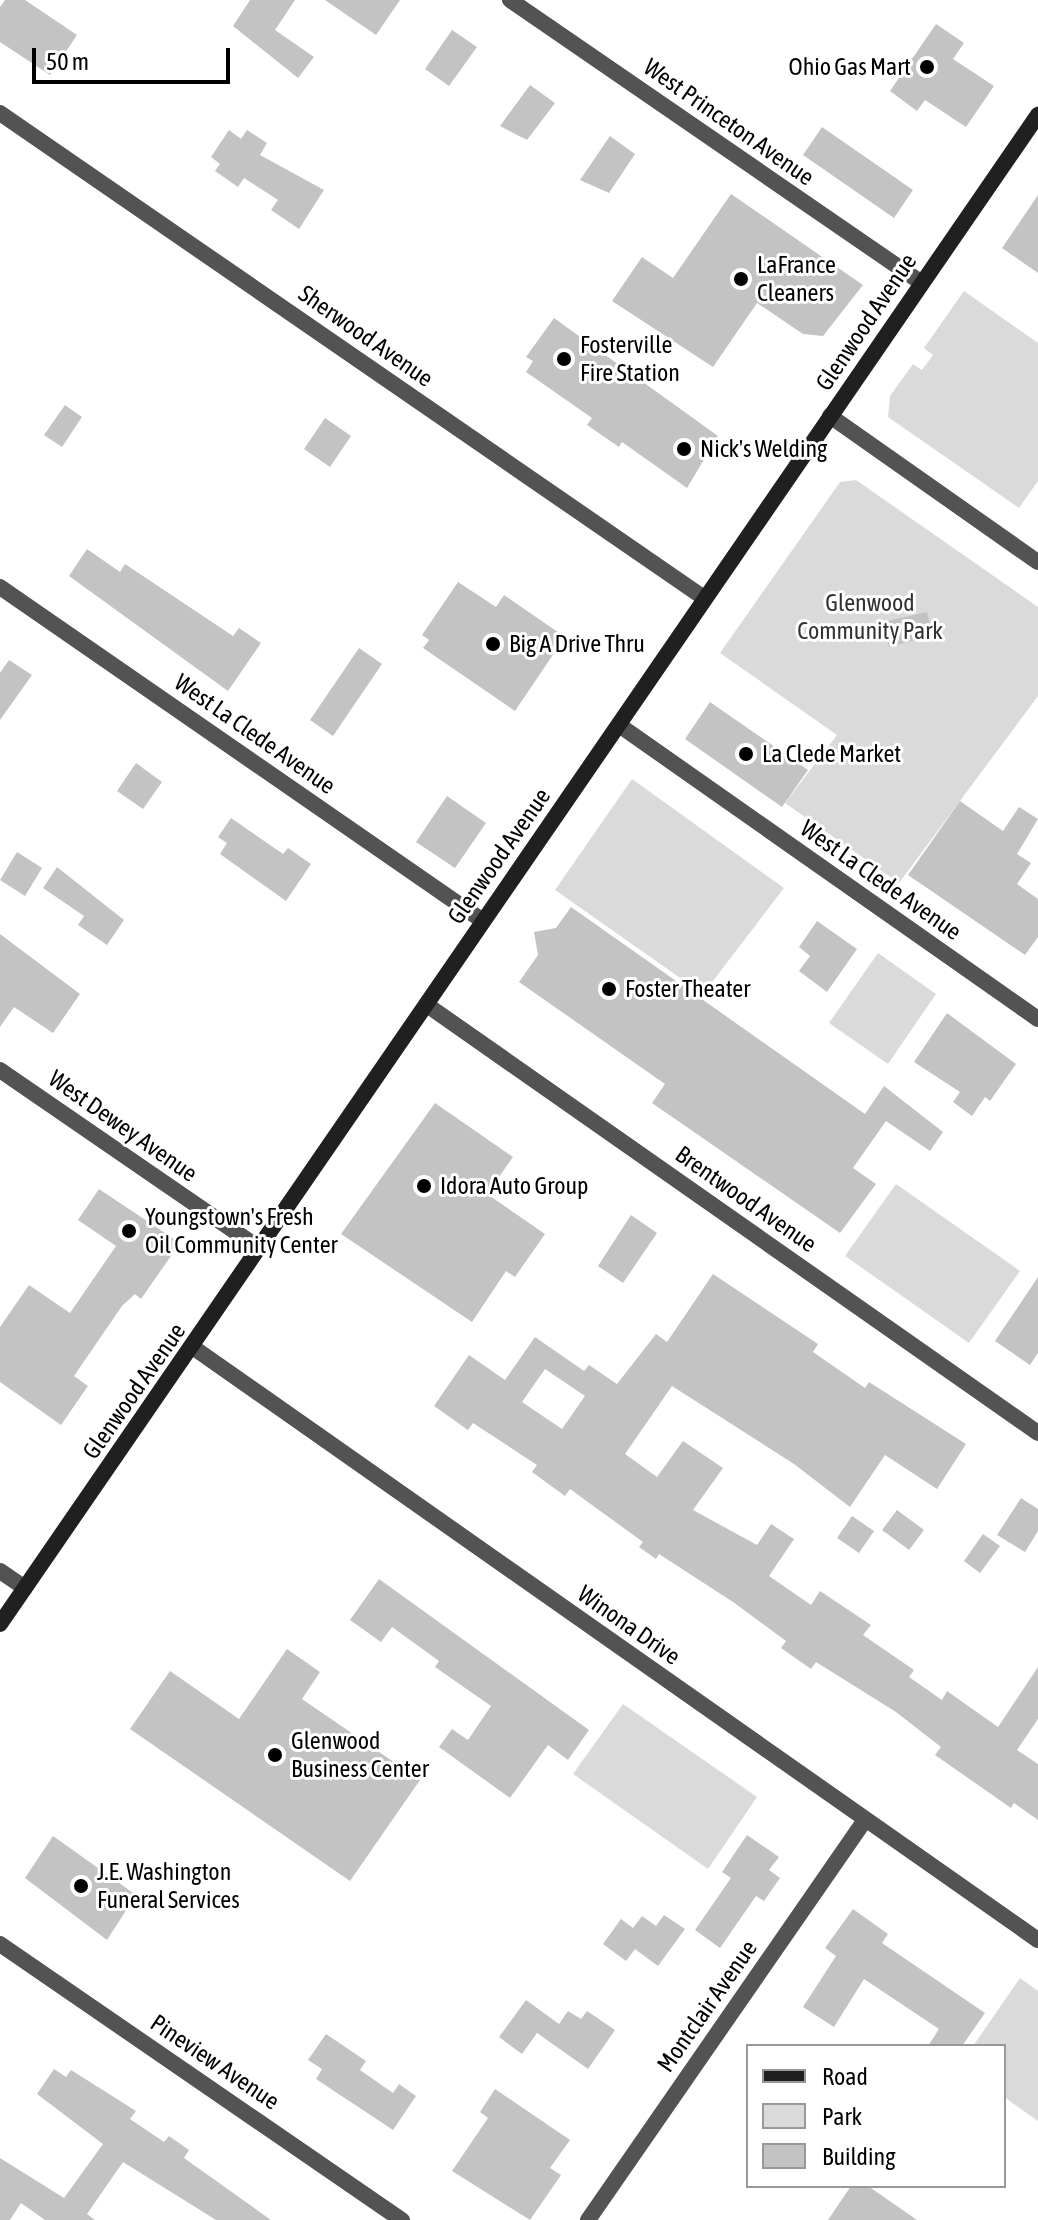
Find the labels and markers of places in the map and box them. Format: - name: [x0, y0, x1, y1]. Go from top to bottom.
- place label: Ohio Gas Mart: [789, 53, 911, 81]
- marker: Ohio Gas Mart: [918, 58, 936, 76]
- place label: LaFrance Cleaners: [757, 251, 836, 307]
- marker: LaFrance Cleaners: [732, 270, 750, 288]
- place label: Fosterville Fire Station: [580, 331, 680, 387]
- marker: Fosterville Fire Station: [555, 350, 573, 368]
- place label: Nick's Welding: [700, 435, 827, 463]
- marker: Nick's Welding: [675, 440, 693, 458]
- place label: Big A Drive Thru: [509, 630, 645, 658]
- marker: Big A Drive Thru: [484, 635, 502, 653]
- place label: La Clede Market: [762, 740, 901, 768]
- marker: La Clede Market: [737, 745, 755, 763]
- place label: Foster Theater: [625, 975, 750, 1003]
- marker: Foster Theater: [600, 980, 618, 998]
- place label: Idora Auto Group: [440, 1172, 588, 1200]
- marker: Idora Auto Group: [415, 1177, 433, 1195]
- place label: Youngstown's Fresh Oil Community Center: [145, 1203, 338, 1259]
- marker: Youngstown's Fresh Oil Community Center: [120, 1222, 138, 1240]
- place label: Glenwood Business Center: [291, 1727, 429, 1783]
- marker: Glenwood Business Center: [266, 1746, 284, 1764]
- place label: J.E. Washington Funeral Services: [97, 1858, 240, 1914]
- marker: J.E. Washington Funeral Services: [72, 1877, 90, 1895]

